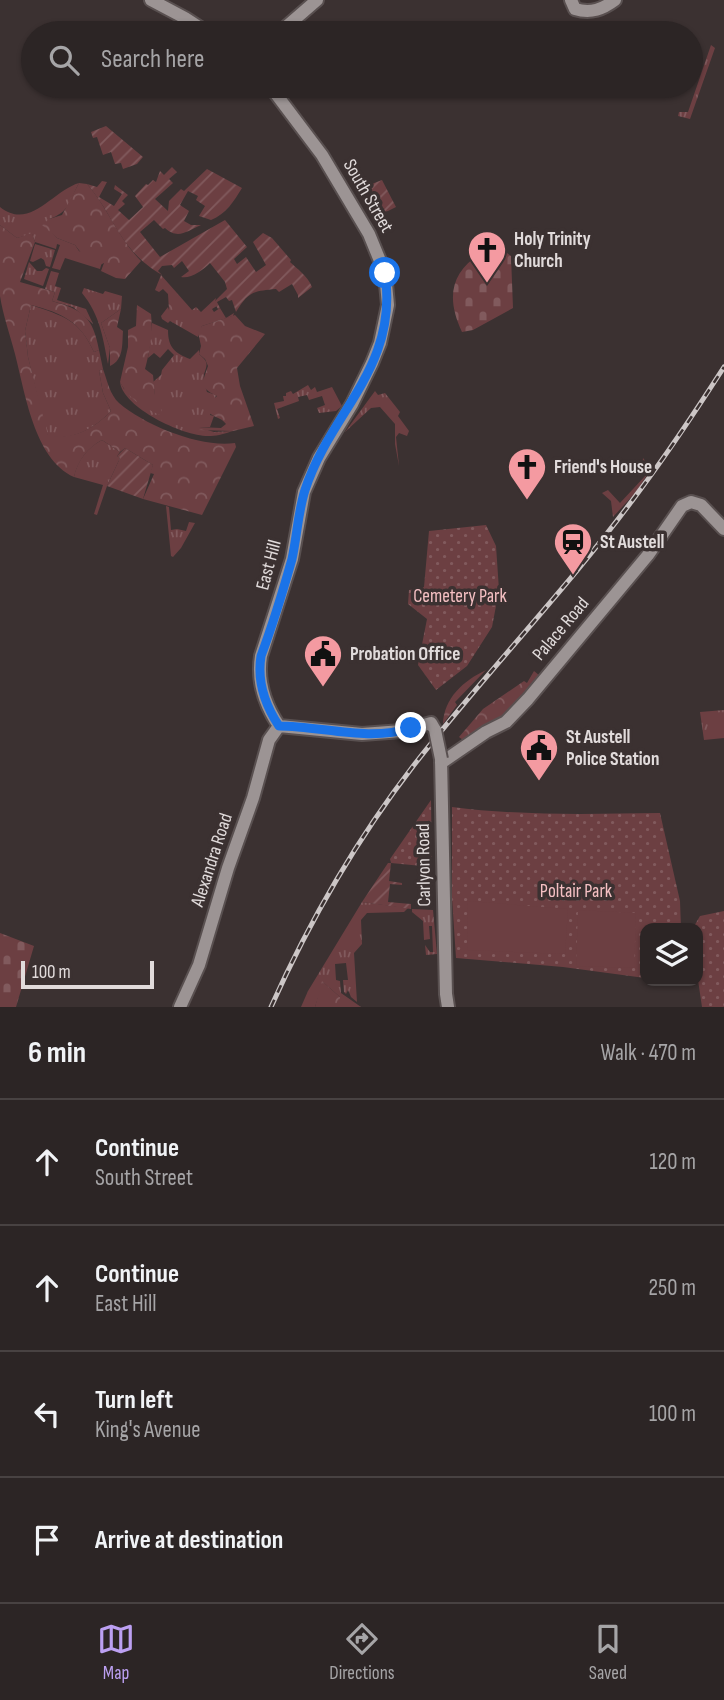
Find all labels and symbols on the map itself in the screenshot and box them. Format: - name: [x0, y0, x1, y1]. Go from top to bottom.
- street label: South Street: [338, 155, 398, 237]
- place label: Holy Trinity Church: [514, 228, 591, 273]
- church icon: Holy Trinity Church: [466, 229, 508, 284]
- route start: [369, 257, 400, 288]
- church icon: Friend's House: [506, 446, 548, 501]
- place label: Friend's House: [554, 456, 652, 479]
- station icon: St Austell: [552, 521, 594, 576]
- place label: St Austell: [600, 531, 664, 554]
- street label: East Hill: [251, 538, 287, 592]
- park label: Cemetery Park: [413, 585, 507, 608]
- street label: Palace Road: [528, 593, 594, 665]
- public building icon: Probation Office: [302, 633, 344, 688]
- place label: Probation Office: [350, 643, 460, 666]
- route end: [395, 712, 426, 743]
- place label: St Austell Police Station: [566, 726, 659, 771]
- public building icon: St Austell Police Station: [518, 727, 560, 782]
- street label: Alexandra Road: [186, 810, 238, 911]
- street label: Carlyon Road: [412, 823, 436, 907]
- park label: Poltair Park: [540, 880, 613, 903]
- scale bar: [21, 958, 154, 990]

